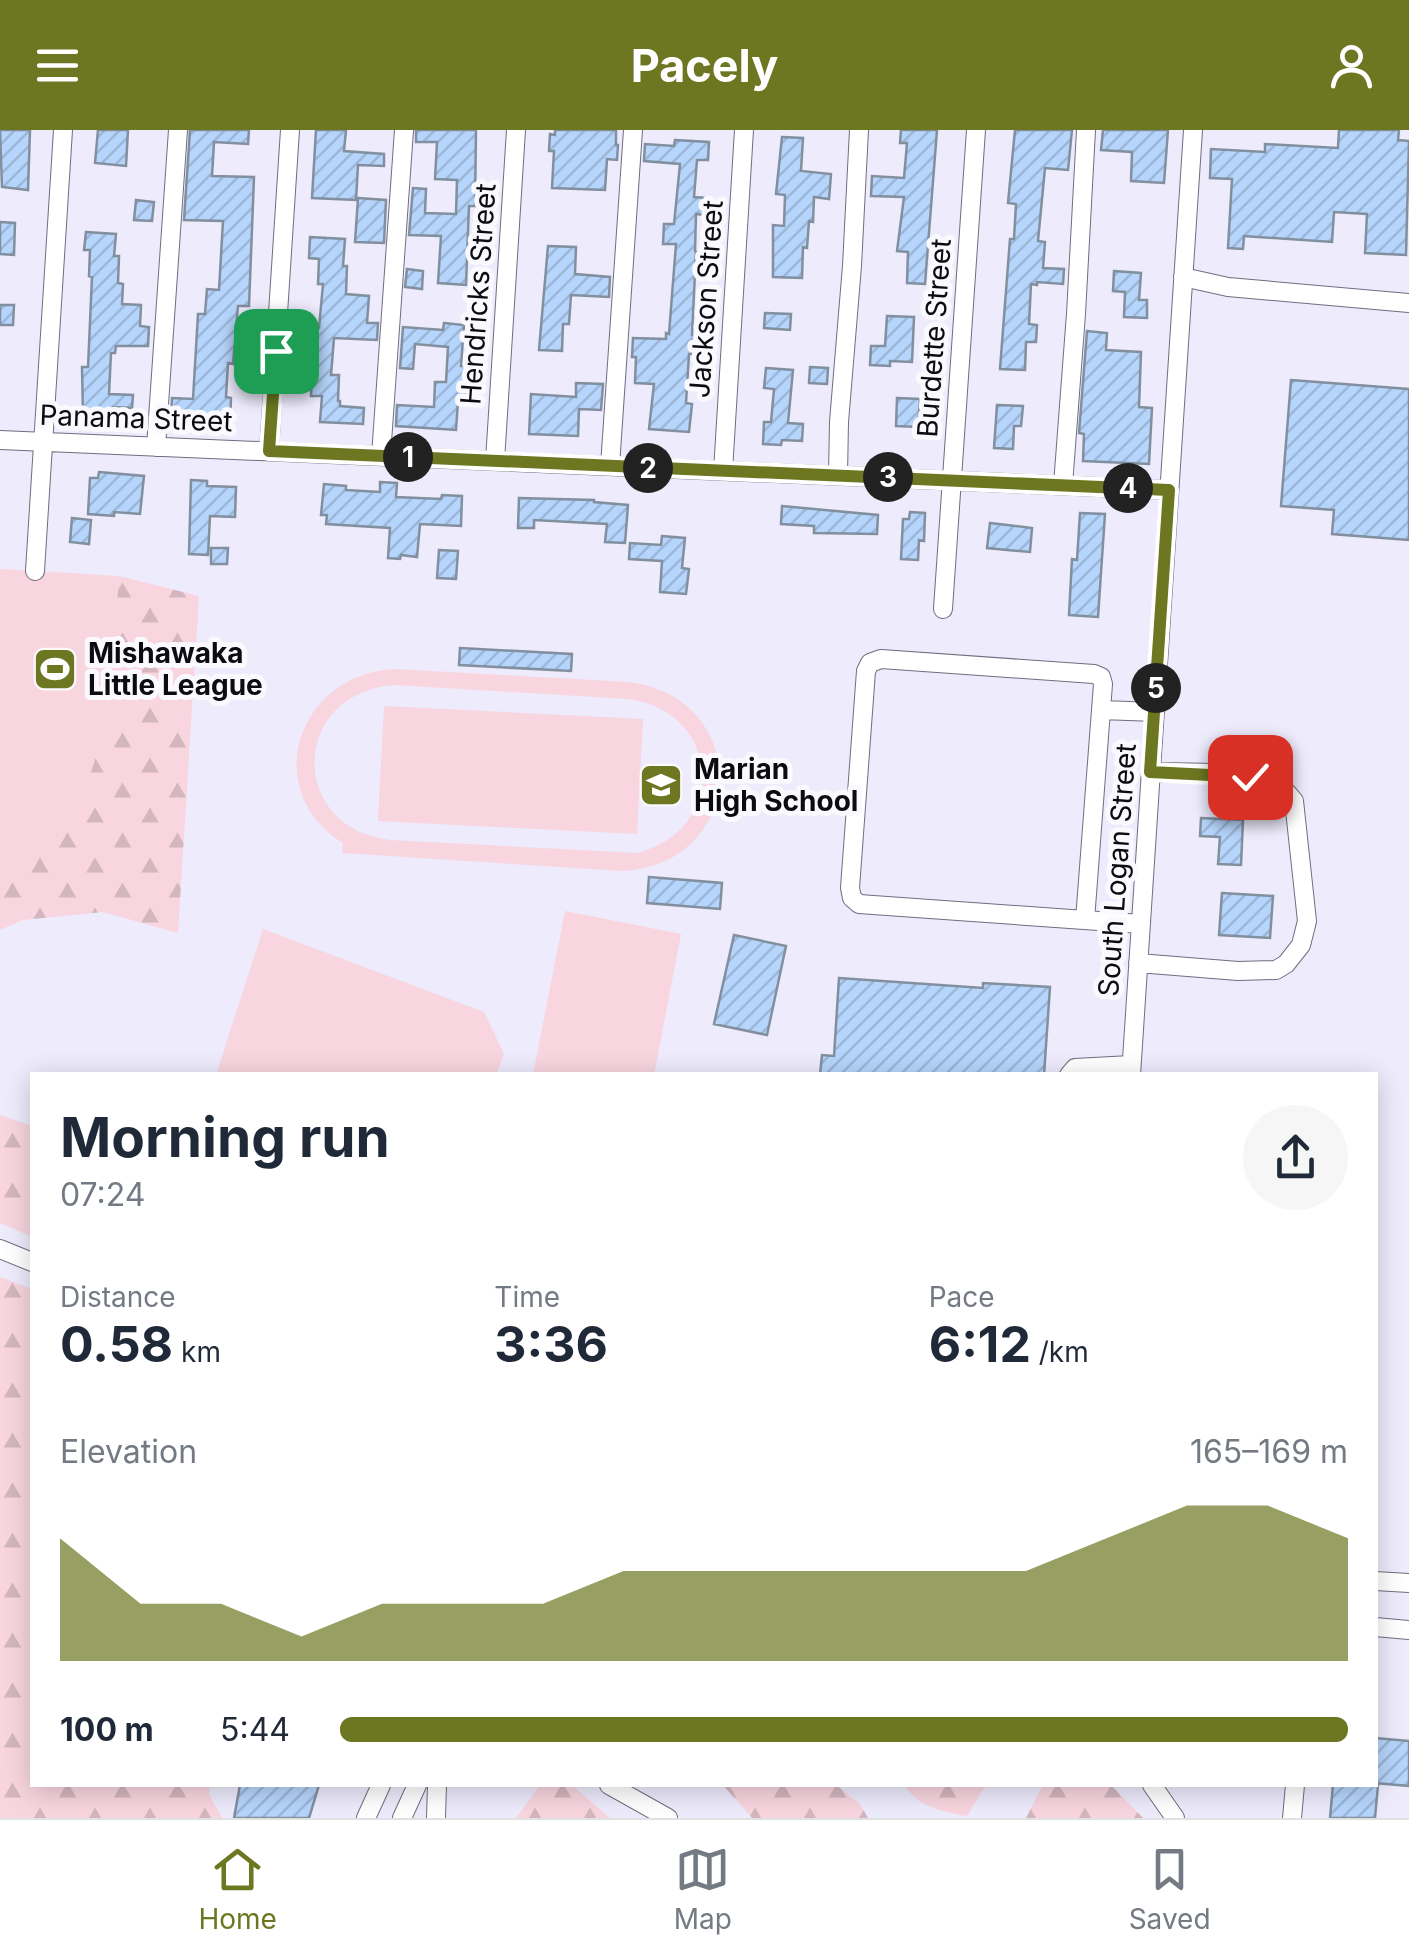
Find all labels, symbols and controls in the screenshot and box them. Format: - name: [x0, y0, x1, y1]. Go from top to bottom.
- icon: menu: [30, 38, 85, 93]
- text: Pacely: [631, 38, 778, 93]
- icon: person: [1324, 38, 1379, 93]
- street label: Hendricks Street: [453, 182, 503, 406]
- street label: Jackson Street: [682, 199, 730, 399]
- street label: Burdette Street: [910, 238, 958, 438]
- pin: [234, 309, 319, 394]
- icon: arrive: [249, 324, 304, 379]
- street label: Panama Street: [39, 398, 233, 438]
- pin: 1: [383, 432, 433, 482]
- text: 1: [402, 440, 414, 474]
- pin: 2: [623, 443, 673, 493]
- text: 2: [639, 451, 657, 485]
- pin: 3: [863, 452, 913, 502]
- text: 3: [879, 460, 897, 494]
- pin: 4: [1103, 463, 1153, 513]
- text: 4: [1119, 471, 1137, 505]
- place label: Mishawaka Little League: [88, 636, 263, 702]
- sports icon: Mishawaka Little League: [32, 646, 78, 692]
- pin: 5: [1131, 663, 1181, 713]
- text: 5: [1147, 671, 1165, 705]
- pin: [1208, 735, 1293, 820]
- street label: South Logan Street: [1091, 742, 1143, 998]
- icon: check: [1223, 750, 1278, 805]
- place label: Marian High School: [694, 752, 858, 818]
- school or university icon: Marian High School: [638, 762, 684, 808]
- text: Morning run: [60, 1104, 390, 1170]
- button: share: [1243, 1105, 1348, 1210]
- text: 07:24: [60, 1175, 146, 1214]
- text: Distance: [60, 1280, 176, 1314]
- text: Time: [494, 1280, 560, 1314]
- text: Pace: [929, 1280, 995, 1314]
- text: 0.58: [60, 1314, 173, 1374]
- text: 3:36: [494, 1314, 608, 1374]
- text: 6:12: [929, 1314, 1031, 1374]
- text: km: [173, 1335, 221, 1369]
- text: /km: [1031, 1335, 1089, 1369]
- text: Elevation: [60, 1432, 197, 1471]
- text: 165–169 m: [1190, 1432, 1348, 1471]
- text: 100 m: [60, 1710, 154, 1749]
- text: 5:44: [220, 1710, 290, 1749]
- tab: Home: [198, 1842, 277, 1936]
- tab: Map: [674, 1842, 732, 1936]
- tab: Saved: [1129, 1842, 1211, 1936]

